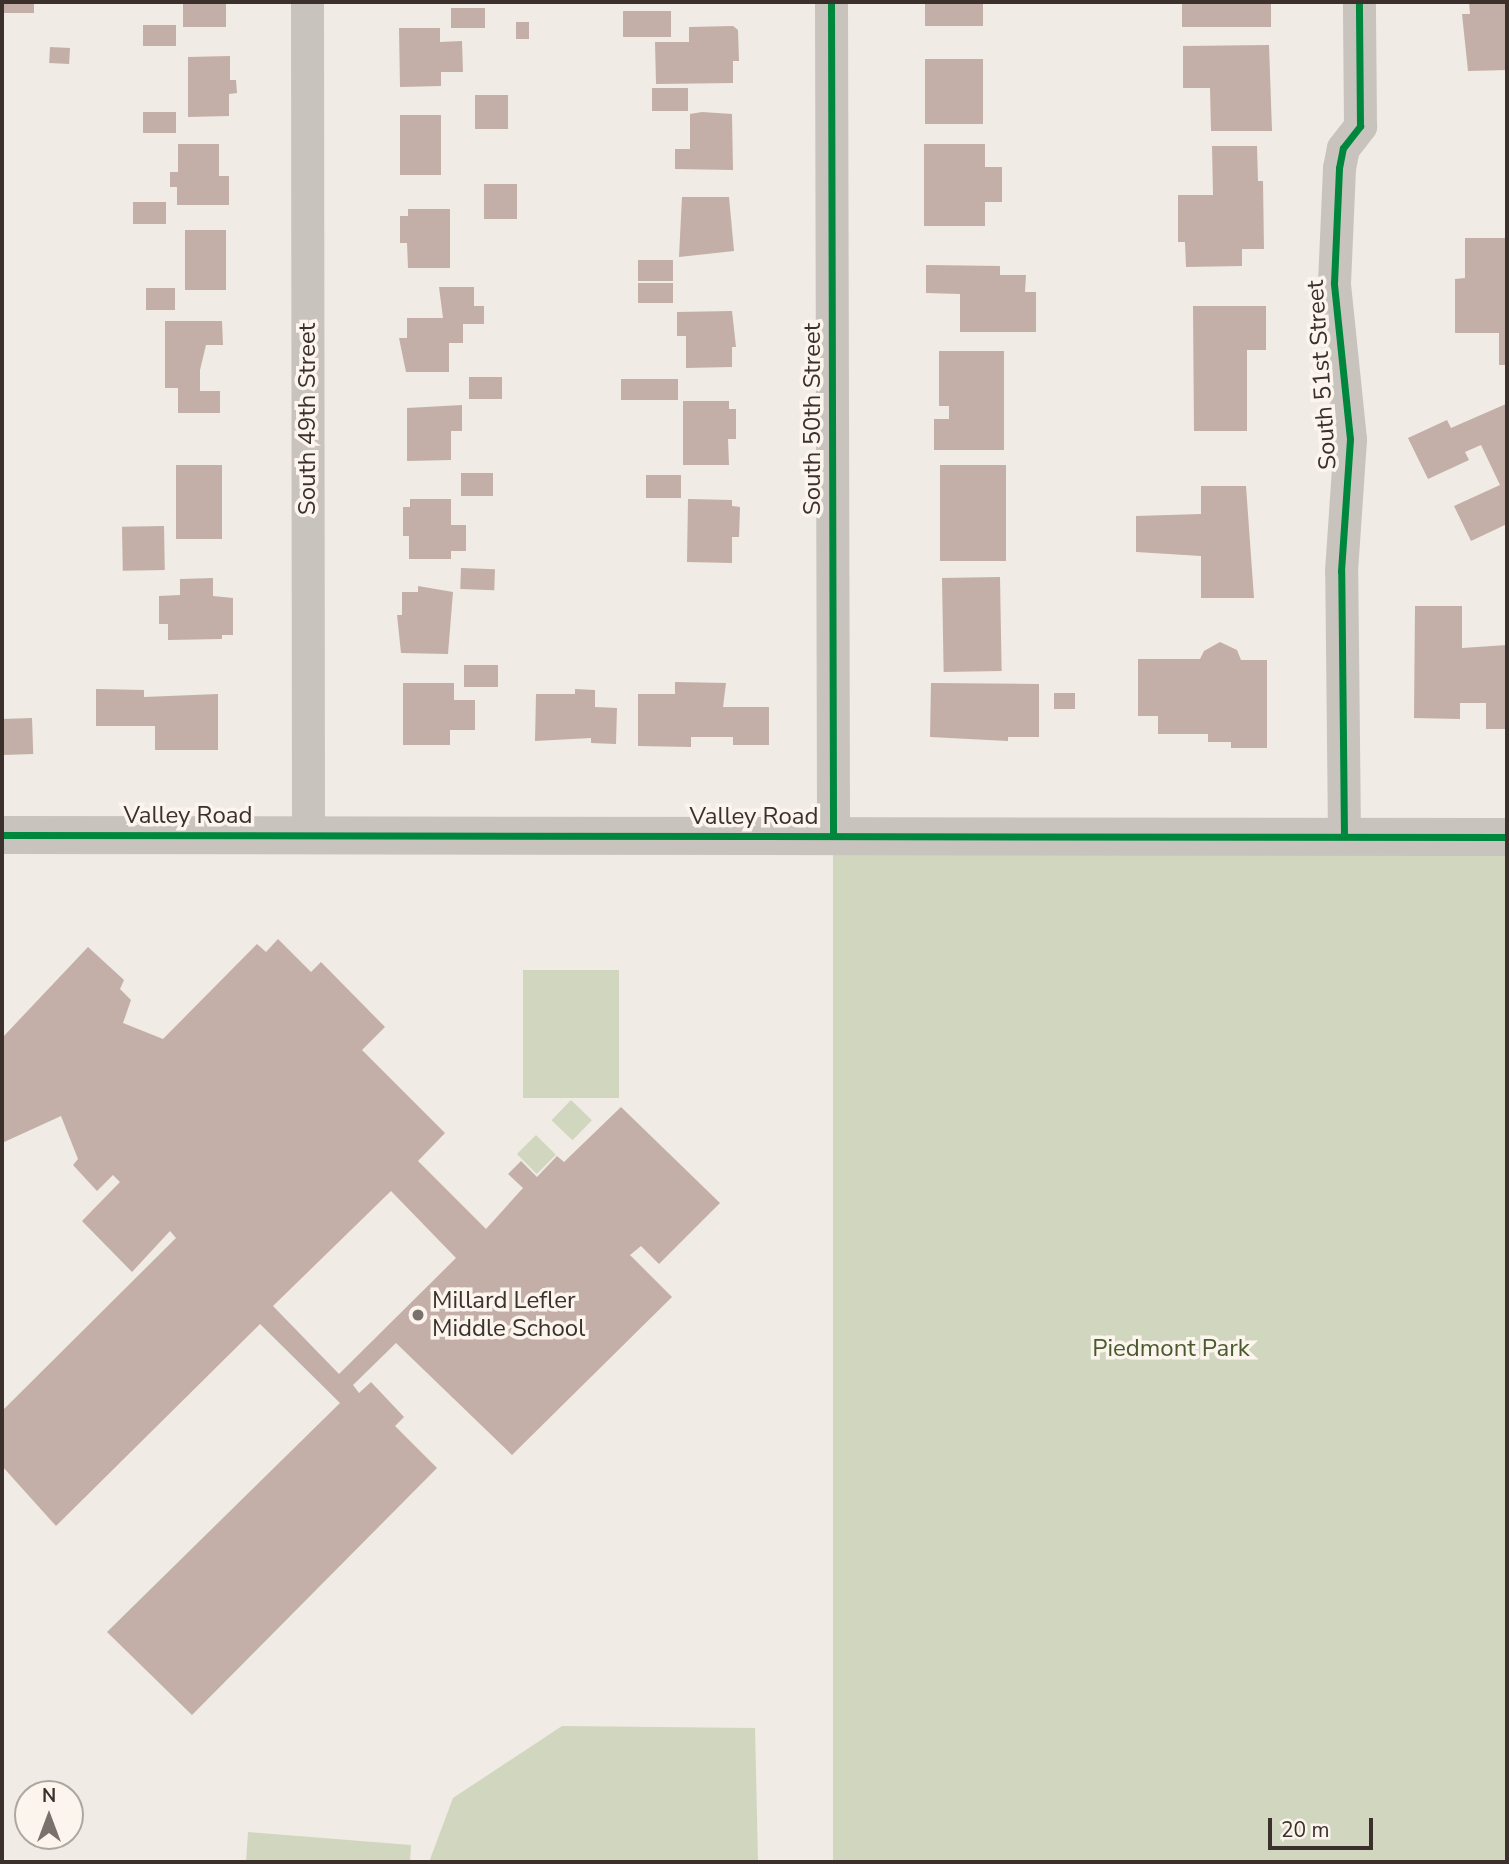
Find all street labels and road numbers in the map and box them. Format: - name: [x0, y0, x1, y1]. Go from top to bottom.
- street label: South 51st Street: [1301, 279, 1343, 471]
- street label: South 49th Street: [294, 323, 322, 515]
- street label: South 50th Street: [799, 323, 827, 515]
- street label: Valley Road: [124, 802, 252, 830]
- street label: Valley Road: [690, 803, 818, 831]

